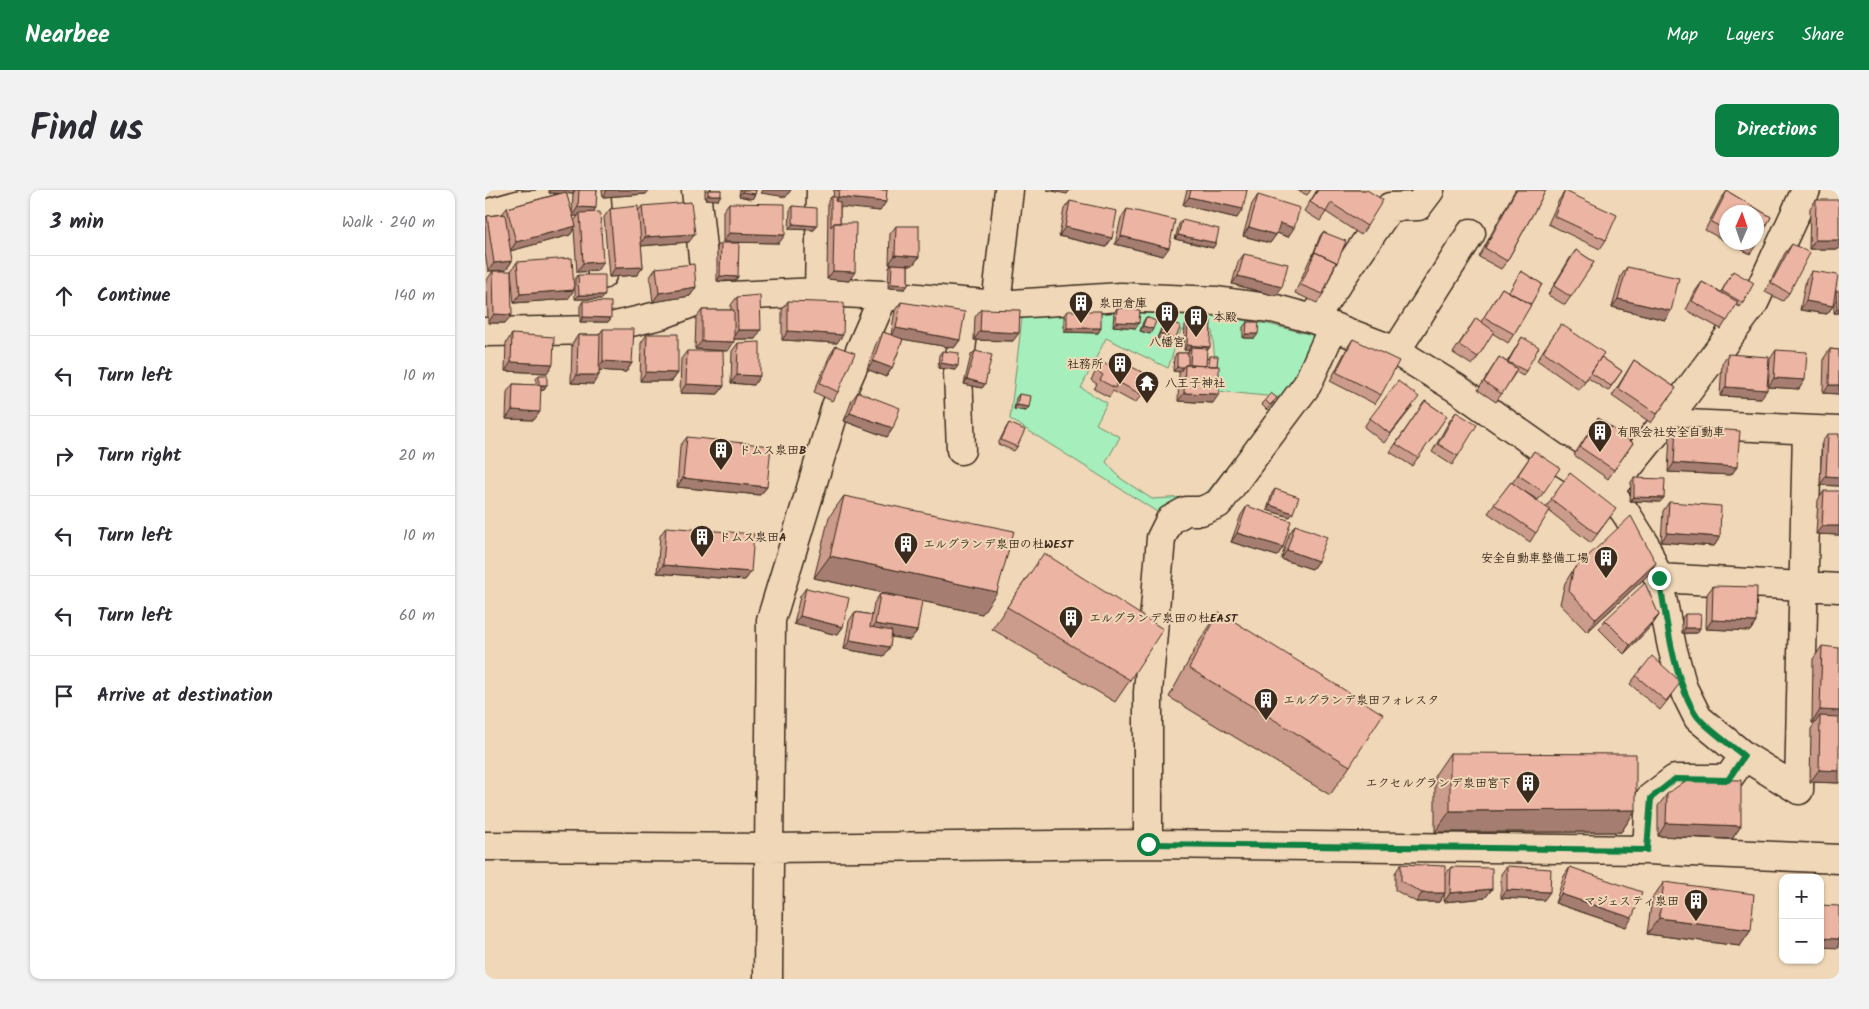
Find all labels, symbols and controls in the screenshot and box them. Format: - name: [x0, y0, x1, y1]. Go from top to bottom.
- text: Nearbee: [25, 16, 110, 55]
- text: Map: [1667, 21, 1698, 50]
- text: Layers: [1726, 21, 1774, 50]
- text: Share: [1802, 21, 1844, 50]
- text: Find us: [30, 102, 143, 158]
- button: Directions: [1715, 104, 1839, 157]
- north arrow: [1719, 205, 1764, 250]
- text: 3 min: [50, 206, 104, 239]
- text: Walk · 240 m: [342, 210, 435, 235]
- text: Continue: [97, 281, 170, 311]
- icon: ahead: [50, 282, 78, 310]
- text: 140 m: [394, 283, 435, 308]
- building icon: 泉田倉庫: [1068, 290, 1094, 324]
- place label: 泉田倉庫: [1099, 294, 1147, 313]
- building icon: 八幡宮: [1154, 300, 1180, 334]
- building icon: 本殿: [1183, 304, 1209, 338]
- place label: 本殿: [1213, 308, 1237, 327]
- place label: 八幡宮: [1149, 333, 1185, 352]
- building icon: 社務所: [1107, 351, 1133, 385]
- place label: 社務所: [1067, 355, 1104, 374]
- text: Turn left: [97, 361, 172, 391]
- icon: left: [50, 362, 78, 390]
- text: 10 m: [403, 363, 435, 388]
- temple icon: 八王子神社: [1134, 370, 1160, 404]
- place label: 八王子神社: [1165, 374, 1225, 393]
- building icon: 有限会社安全自動車: [1587, 419, 1613, 453]
- place label: 有限会社安全自動車: [1617, 423, 1725, 442]
- building icon: ドムス泉田B: [708, 437, 734, 471]
- text: Turn right: [97, 441, 182, 471]
- place label: ドムス泉田B: [739, 441, 807, 460]
- icon: right: [50, 442, 78, 470]
- text: 20 m: [399, 443, 435, 468]
- text: Turn left: [97, 521, 172, 551]
- icon: left: [50, 522, 78, 550]
- text: 10 m: [403, 523, 435, 548]
- building icon: ドムス泉田A: [689, 524, 715, 558]
- place label: ドムス泉田A: [719, 528, 787, 547]
- building icon: エルグランデ泉田の杜WEST: [893, 531, 919, 565]
- place label: エルグランデ泉田の杜WEST: [923, 535, 1075, 554]
- building icon: 安全自動車整備工場: [1593, 545, 1619, 579]
- place label: 安全自動車整備工場: [1481, 549, 1589, 568]
- route end: [1648, 567, 1671, 590]
- text: Turn left: [97, 601, 172, 631]
- icon: left: [50, 602, 78, 630]
- text: 60 m: [399, 603, 435, 628]
- building icon: エルグランデ泉田の杜EAST: [1058, 605, 1084, 639]
- place label: エルグランデ泉田の杜EAST: [1089, 609, 1239, 628]
- text: Arrive at destination: [97, 681, 273, 711]
- icon: arrive: [50, 682, 78, 710]
- building icon: エルグランデ泉田フォレスタ: [1253, 687, 1279, 721]
- place label: エルグランデ泉田フォレスタ: [1283, 691, 1439, 710]
- building icon: エクセルグランデ泉田宮下: [1515, 770, 1541, 804]
- place label: エクセルグランデ泉田宮下: [1366, 774, 1511, 793]
- route start: [1137, 833, 1160, 856]
- map controls: [1779, 874, 1824, 964]
- button: +: [1779, 874, 1824, 919]
- building icon: マジェスティ泉田: [1683, 888, 1709, 922]
- place label: マジェスティ泉田: [1584, 892, 1679, 911]
- button: −: [1779, 919, 1824, 964]

